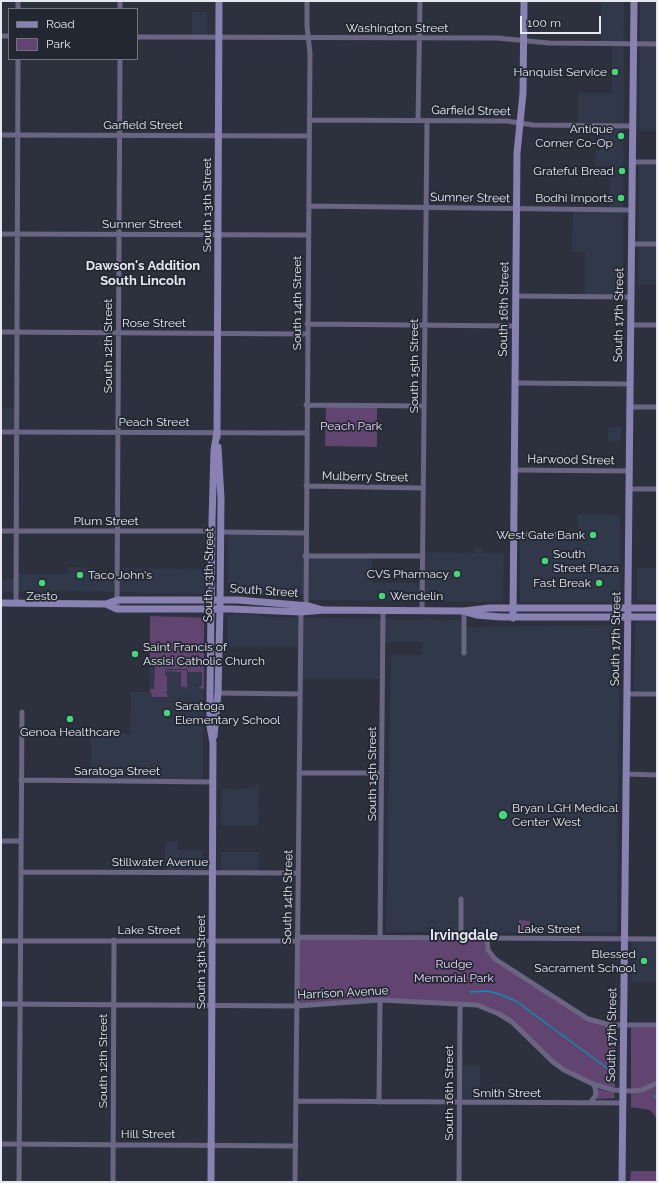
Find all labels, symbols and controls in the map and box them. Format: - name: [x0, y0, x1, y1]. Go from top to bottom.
- legend: [8, 8, 138, 60]
- scale bar: [522, 8, 603, 34]
- text: 100 m: [527, 16, 561, 30]
- text: Road: [46, 17, 75, 31]
- street label: Washington Street: [346, 21, 448, 35]
- text: Park: [46, 37, 71, 51]
- place label: Hanquist Service: [514, 65, 607, 79]
- marker: Hanquist Service: [610, 67, 620, 77]
- street label: Garfield Street: [431, 103, 511, 119]
- street label: Garfield Street: [103, 118, 183, 132]
- place label: Antique Corner Co-Op: [535, 122, 613, 150]
- marker: Antique Corner Co-Op: [616, 131, 626, 141]
- street label: South 13th Street: [200, 158, 214, 252]
- place label: Grateful Bread: [533, 164, 614, 178]
- marker: Grateful Bread: [617, 166, 627, 176]
- street label: Sumner Street: [430, 190, 510, 206]
- place label: Bodhi Imports: [535, 191, 613, 205]
- marker: Bodhi Imports: [616, 193, 626, 203]
- street label: Sumner Street: [102, 217, 182, 231]
- street label: South 14th Street: [290, 256, 304, 350]
- district label: Dawson's Addition South Lincoln: [86, 258, 200, 289]
- street label: South 16th Street: [496, 261, 512, 357]
- street label: South 17th Street: [611, 268, 627, 362]
- street label: South 12th Street: [101, 299, 115, 393]
- street label: Rose Street: [122, 316, 186, 330]
- street label: South 15th Street: [407, 319, 421, 413]
- street label: Peach Street: [119, 415, 189, 429]
- park label: Peach Park: [320, 419, 382, 433]
- street label: Harwood Street: [527, 452, 615, 468]
- street label: Mulberry Street: [322, 469, 408, 485]
- street label: Plum Street: [73, 514, 139, 528]
- street label: South 13th Street: [201, 528, 217, 622]
- place label: West Gate Bank: [496, 528, 585, 542]
- marker: West Gate Bank: [588, 530, 598, 540]
- place label: South Street Plaza: [553, 547, 619, 575]
- marker: South Street Plaza: [540, 556, 550, 566]
- place label: CVS Pharmacy: [367, 567, 449, 581]
- place label: Taco John's: [88, 568, 152, 582]
- marker: CVS Pharmacy: [452, 569, 462, 579]
- marker: Taco John's: [75, 570, 85, 580]
- place label: Fast Break: [533, 576, 591, 590]
- marker: Zesto: [37, 578, 47, 588]
- marker: Fast Break: [594, 578, 604, 588]
- street label: South Street: [229, 581, 299, 601]
- place label: Zesto: [26, 589, 58, 603]
- place label: Wendelin: [390, 589, 443, 603]
- marker: Wendelin: [377, 591, 387, 601]
- street label: South 17th Street: [608, 592, 624, 686]
- place label: Saint Francis of Assisi Catholic Church: [143, 640, 265, 668]
- marker: Saint Francis of Assisi Catholic Church: [130, 649, 140, 659]
- place label: Saratoga Elementary School: [175, 699, 280, 727]
- marker: Saratoga Elementary School: [162, 708, 172, 718]
- marker: Genoa Healthcare: [65, 714, 75, 724]
- place label: Genoa Healthcare: [20, 725, 120, 739]
- street label: South 15th Street: [365, 727, 379, 821]
- street label: Saratoga Street: [74, 764, 160, 778]
- place label: Bryan LGH Medical Center West: [512, 801, 618, 829]
- marker: Bryan LGH Medical Center West: [497, 809, 509, 821]
- street label: South 14th Street: [280, 850, 296, 944]
- street label: Stillwater Avenue: [112, 855, 208, 869]
- street label: South 13th Street: [194, 915, 208, 1009]
- street label: Lake Street: [518, 922, 580, 936]
- street label: Lake Street: [118, 923, 180, 937]
- district label: Irvingdale: [430, 928, 498, 944]
- place label: Blessed Sacrament School: [534, 947, 636, 975]
- marker: Blessed Sacrament School: [639, 956, 649, 966]
- park label: Rudge Memorial Park: [414, 957, 494, 985]
- street label: Harrison Avenue: [297, 983, 389, 1003]
- street label: South 17th Street: [604, 988, 620, 1082]
- street label: South 12th Street: [96, 1014, 110, 1108]
- street label: South 16th Street: [442, 1045, 456, 1141]
- street label: Smith Street: [473, 1086, 541, 1100]
- street label: Hill Street: [121, 1127, 175, 1141]

